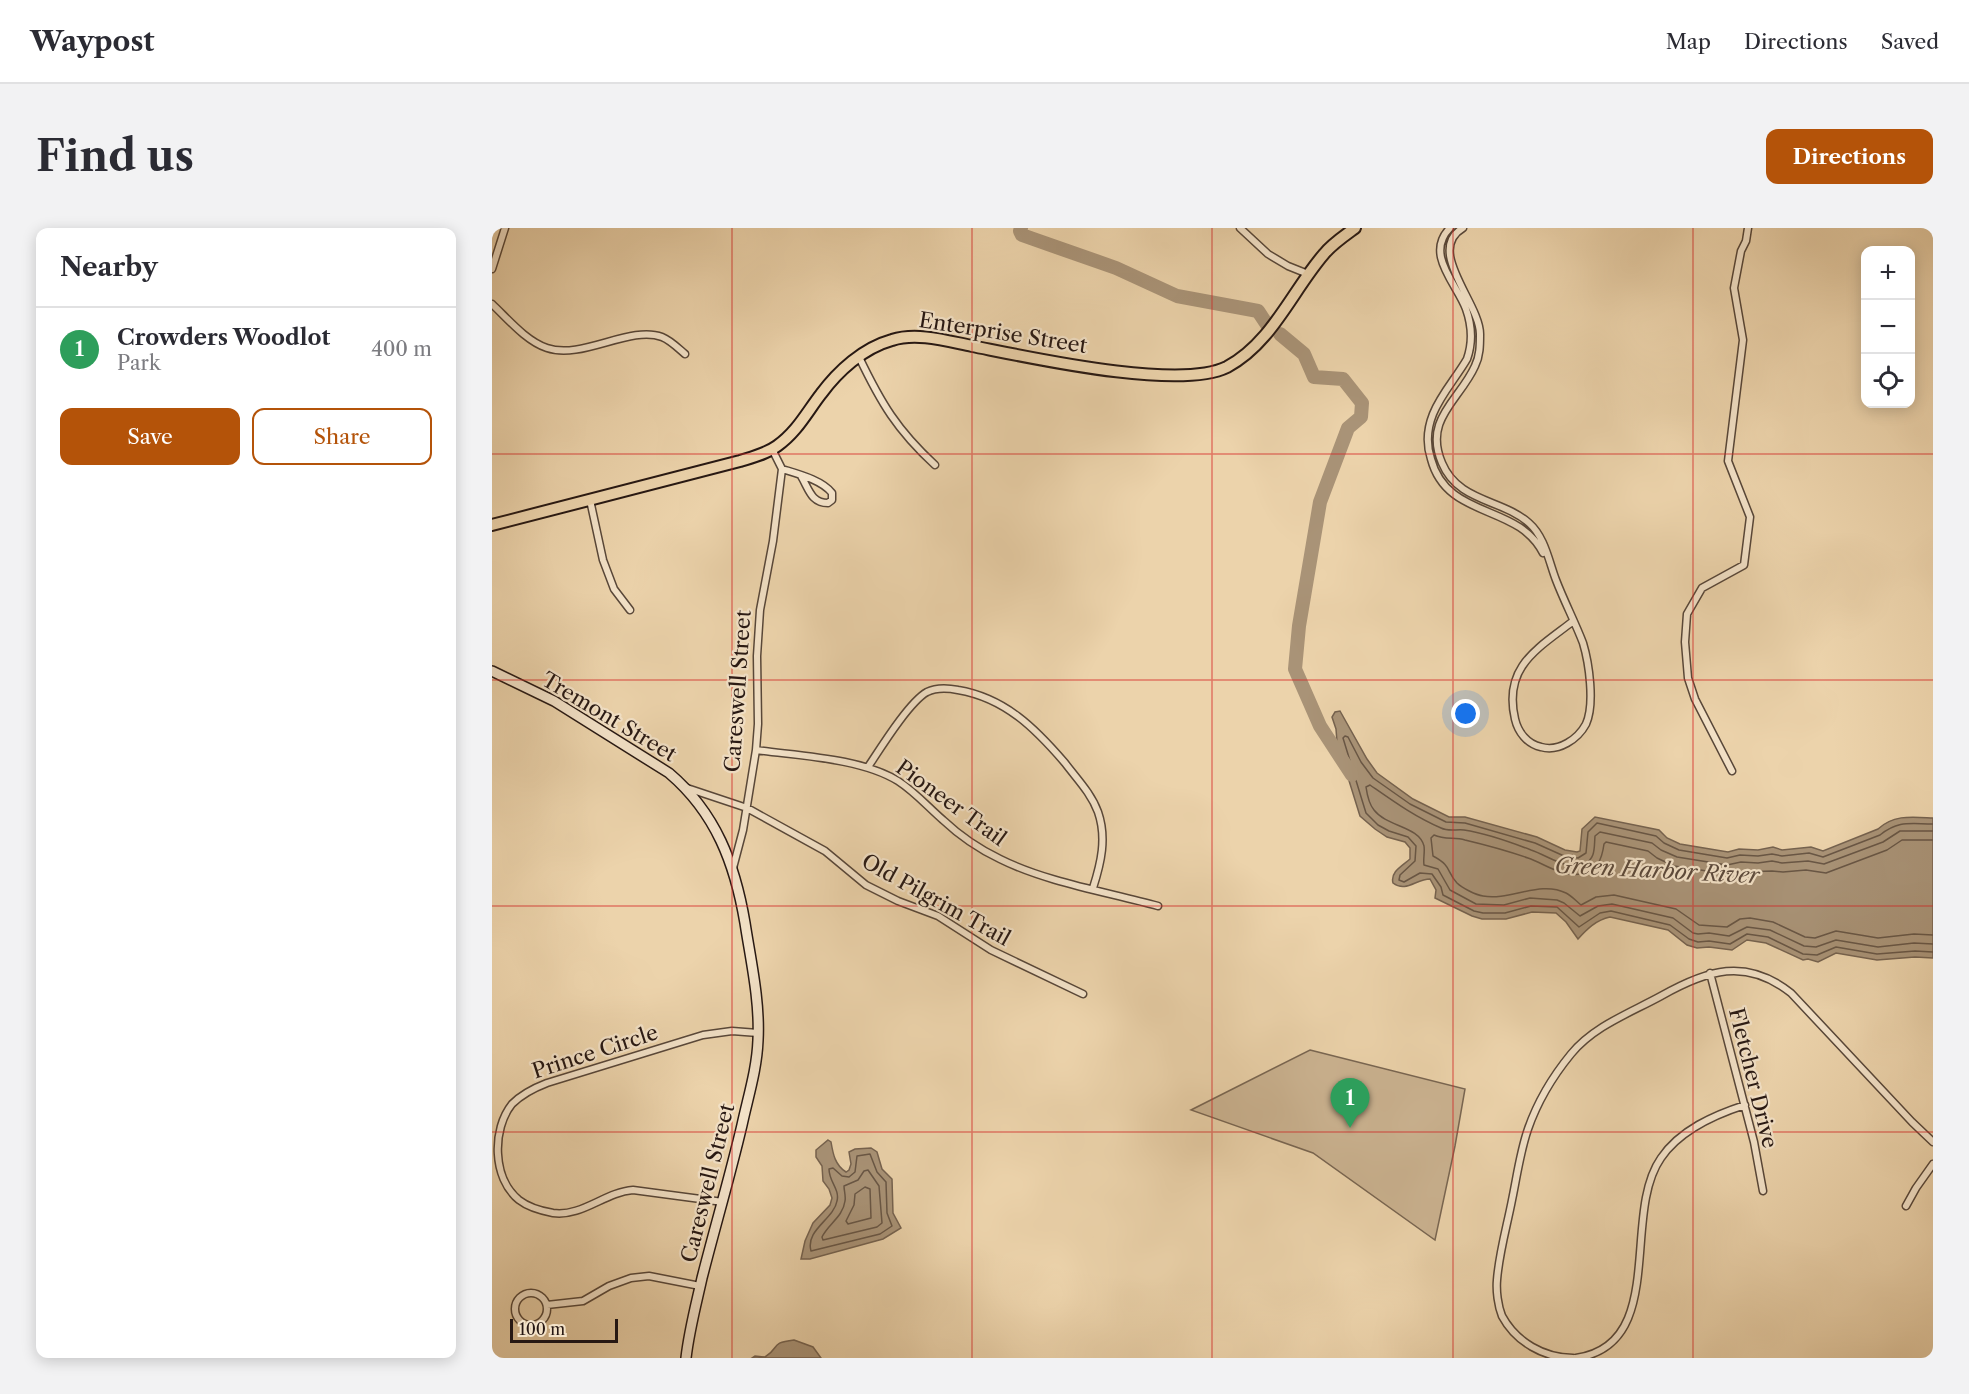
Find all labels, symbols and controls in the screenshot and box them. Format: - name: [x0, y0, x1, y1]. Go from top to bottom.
- text: Waypost: [30, 24, 154, 58]
- text: Map: [1666, 29, 1711, 54]
- text: Directions: [1744, 29, 1848, 54]
- text: Saved: [1881, 29, 1939, 54]
- button: Directions: [1766, 129, 1933, 184]
- text: Find us: [36, 130, 194, 182]
- map controls: [1861, 246, 1915, 408]
- button: +: [1861, 246, 1915, 300]
- text: Nearby: [60, 251, 158, 283]
- button: −: [1861, 300, 1915, 354]
- street label: Enterprise Street: [917, 307, 1089, 358]
- text: Crowders Woodlot: [117, 324, 330, 351]
- text: 1: [75, 337, 84, 361]
- text: 400 m: [371, 337, 432, 361]
- text: Park: [117, 351, 160, 375]
- button: locate: [1861, 354, 1915, 408]
- button: Save: [60, 408, 240, 465]
- button: Share: [252, 408, 432, 465]
- street label: Careswell Street: [719, 608, 756, 773]
- street label: Tremont Street: [537, 666, 682, 767]
- your location: [1451, 699, 1480, 728]
- street label: Pioneer Trail: [891, 754, 1011, 851]
- street label: Old Pilgrim Trail: [857, 848, 1015, 951]
- water label: Green Harbor River: [1554, 852, 1762, 889]
- street label: Fletcher Drive: [1724, 1005, 1783, 1151]
- street label: Prince Circle: [529, 1019, 661, 1084]
- pin: 1: [1330, 1078, 1370, 1128]
- street label: Careswell Street: [676, 1100, 739, 1265]
- scale bar: [510, 1316, 618, 1344]
- text: 100 m: [519, 1319, 565, 1339]

